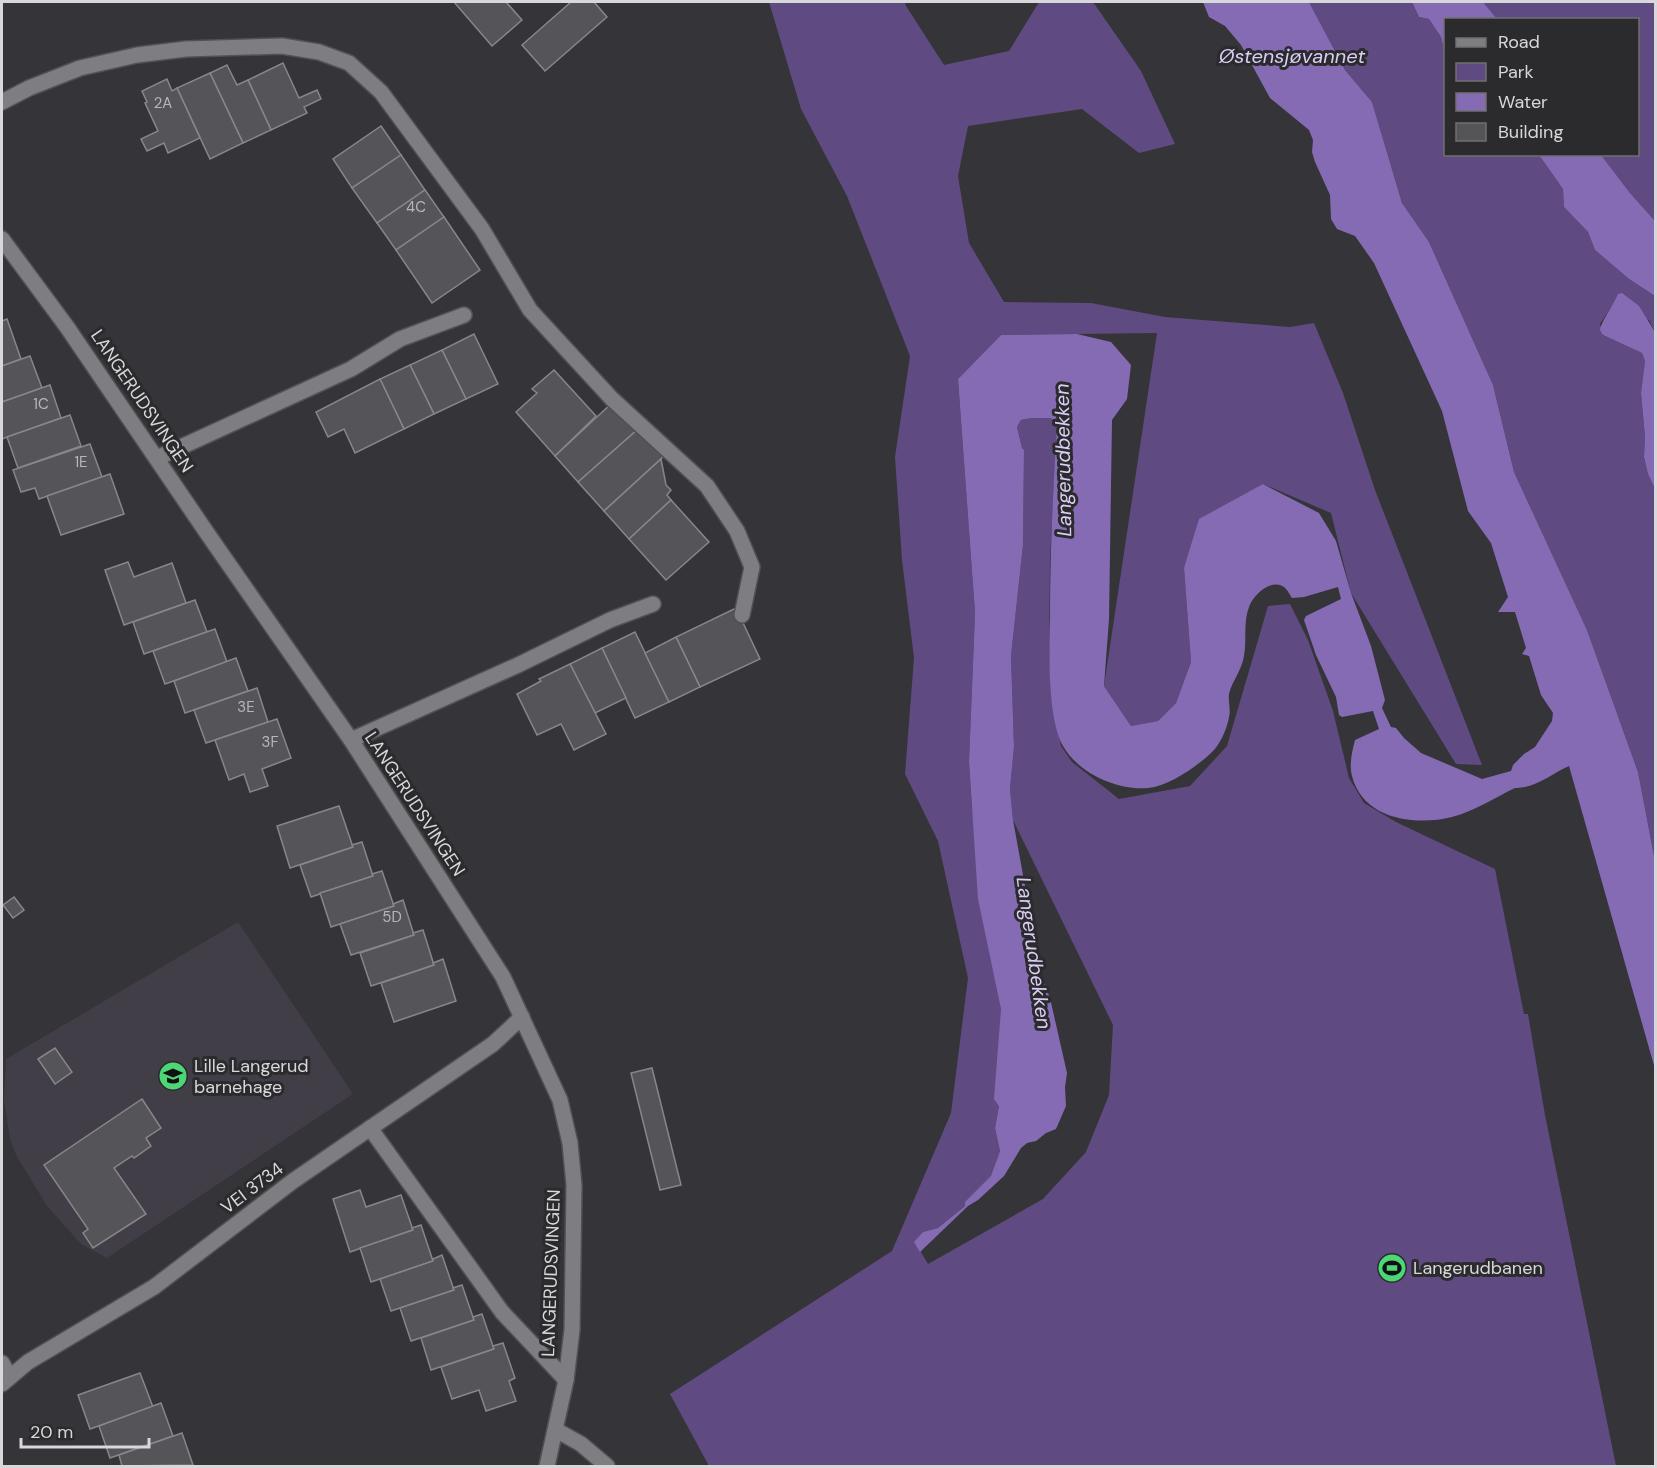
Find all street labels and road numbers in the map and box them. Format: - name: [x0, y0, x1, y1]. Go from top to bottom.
- street label: LANGERUDSVINGEN: [85, 325, 199, 477]
- street label: LANGERUDSVINGEN: [359, 727, 471, 881]
- street label: VEI 3734: [216, 1157, 288, 1219]
- street label: LANGERUDSVINGEN: [536, 1189, 566, 1357]

